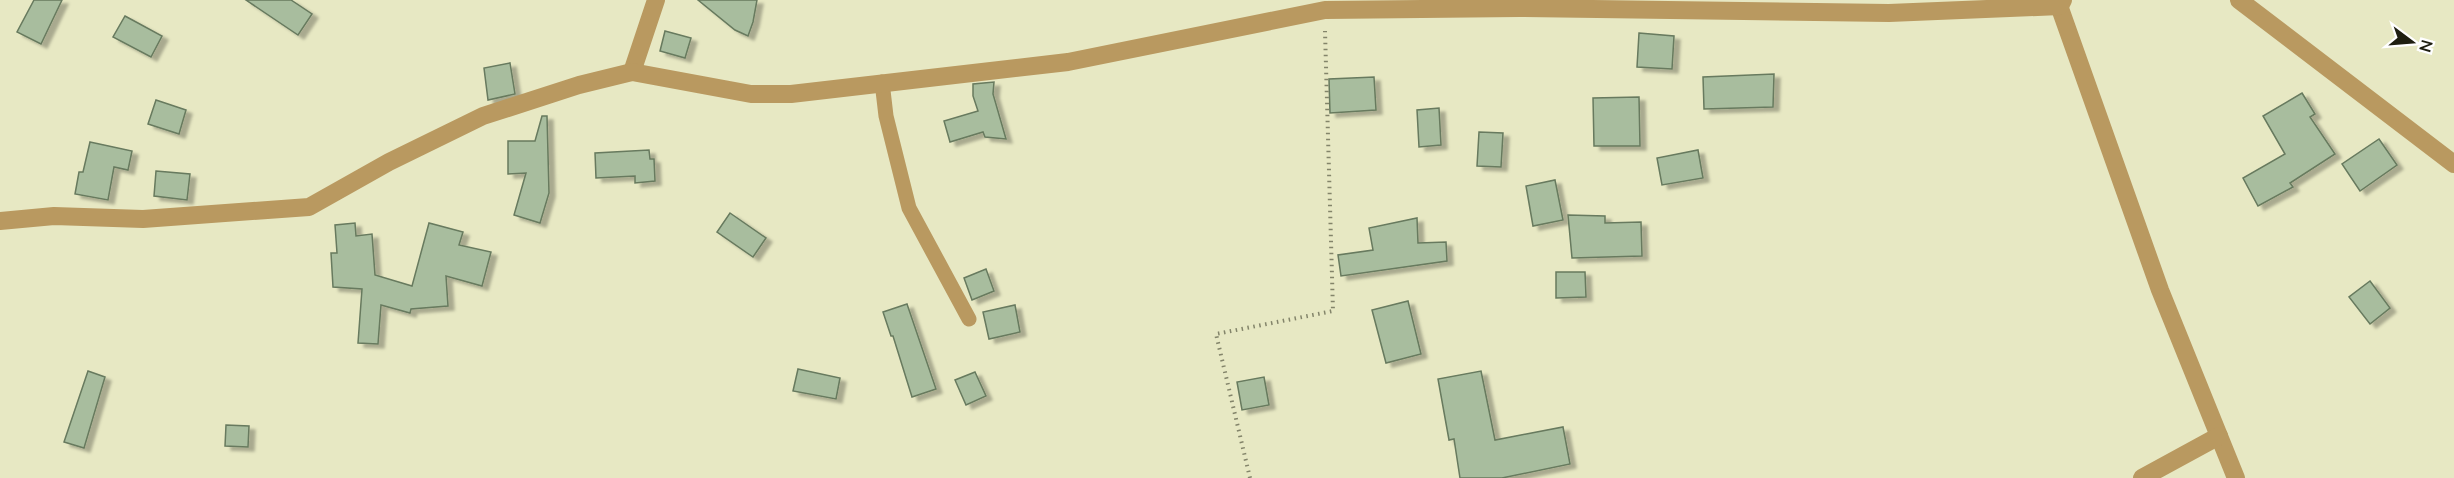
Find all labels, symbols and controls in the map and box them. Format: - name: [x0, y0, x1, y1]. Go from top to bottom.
- north arrow: [2382, 12, 2442, 72]
- text: N: [2413, 37, 2438, 55]

